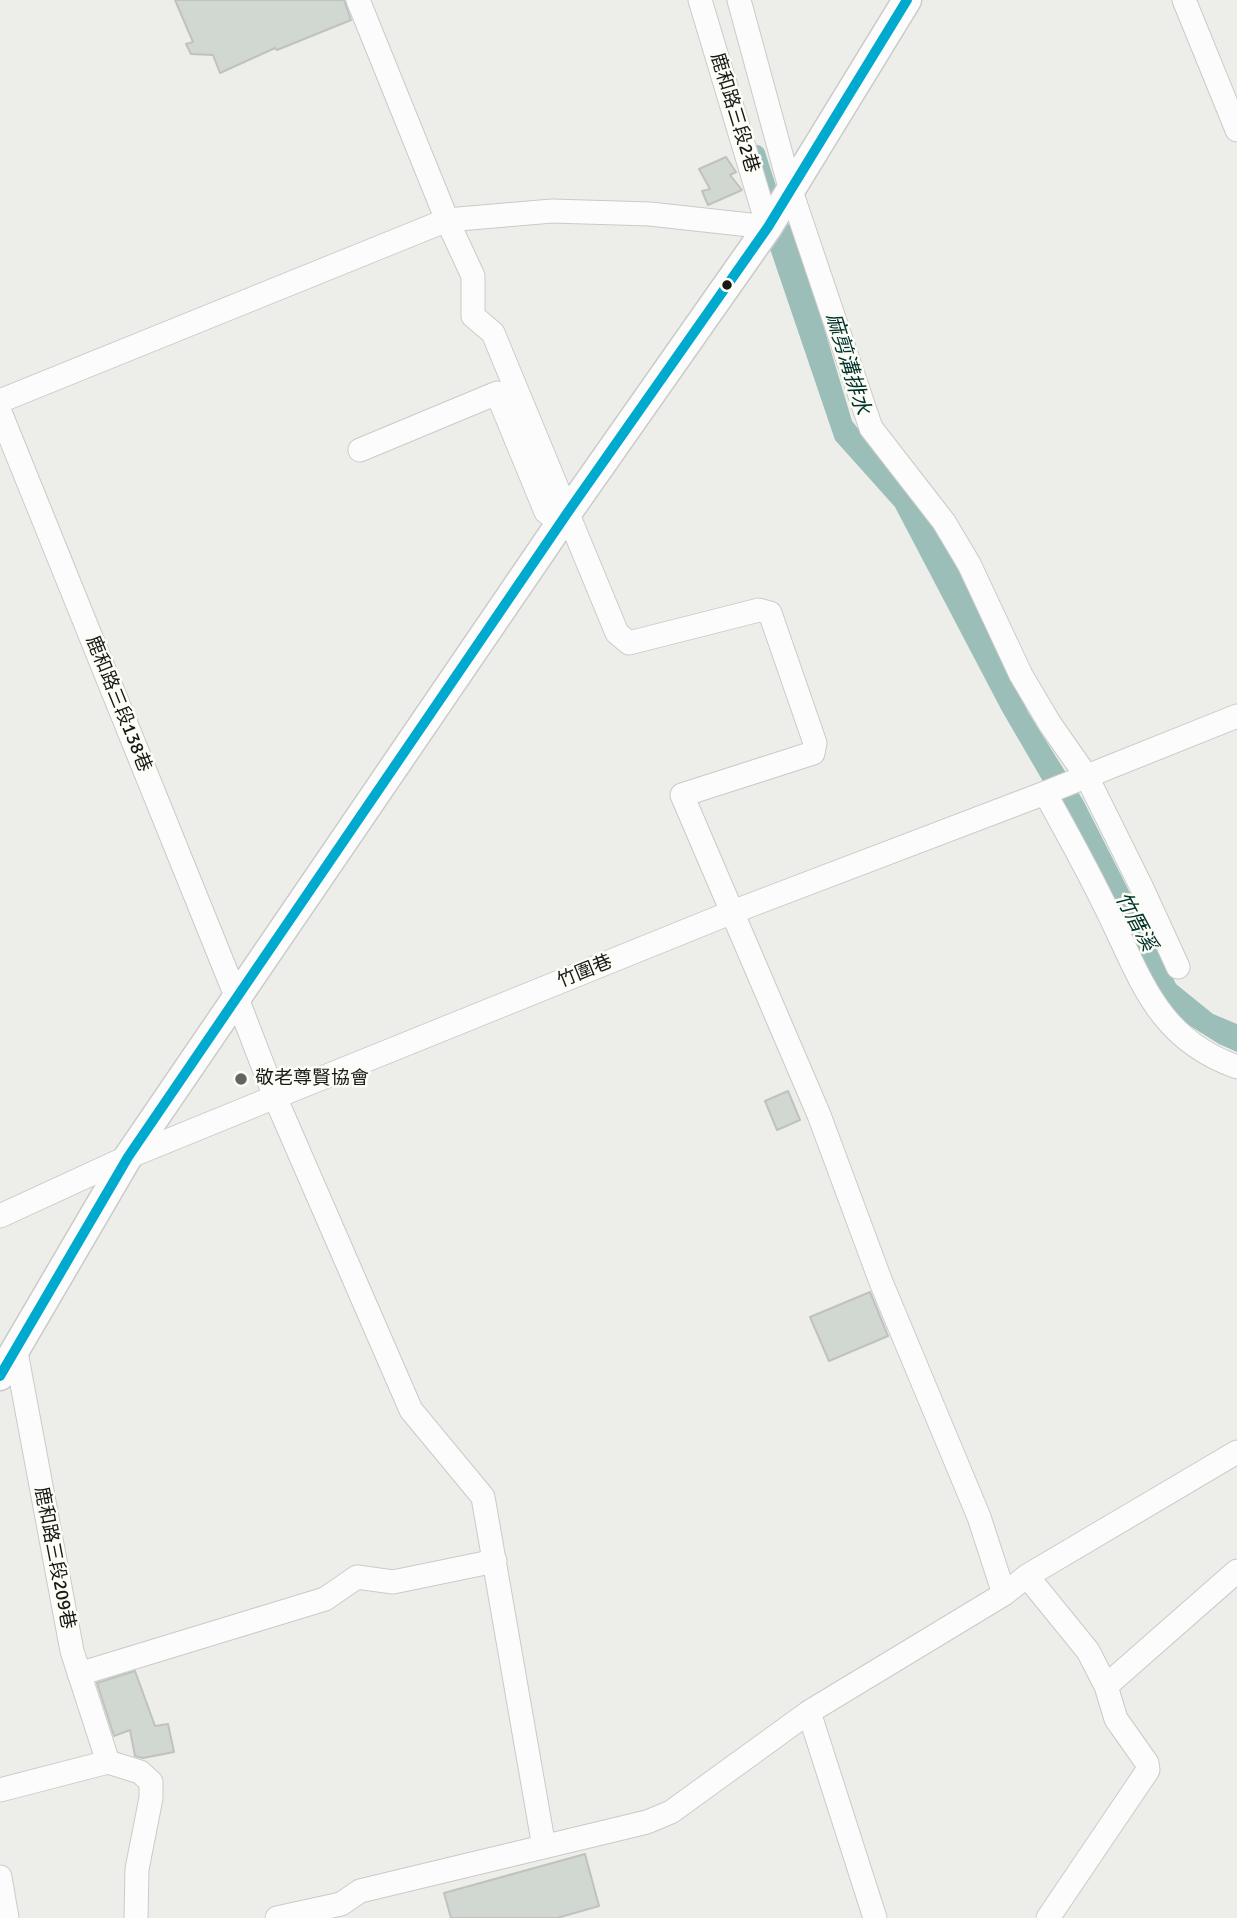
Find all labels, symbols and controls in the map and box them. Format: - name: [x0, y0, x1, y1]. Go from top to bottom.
- street label: 鹿和路三段2巷: [705, 50, 763, 176]
- unlabelled marker: [720, 278, 734, 292]
- water label: 麻剪溝排水: [820, 310, 874, 418]
- street label: 鹿和路三段138巷: [80, 633, 156, 775]
- water label: 竹厝溪: [1109, 888, 1161, 956]
- street label: 竹圍巷: [554, 951, 616, 993]
- place label: 敬老尊賢協會: [255, 1068, 369, 1090]
- marker: 敬老尊賢協會: [233, 1071, 249, 1087]
- street label: 鹿和路三段209巷: [29, 1485, 79, 1631]

